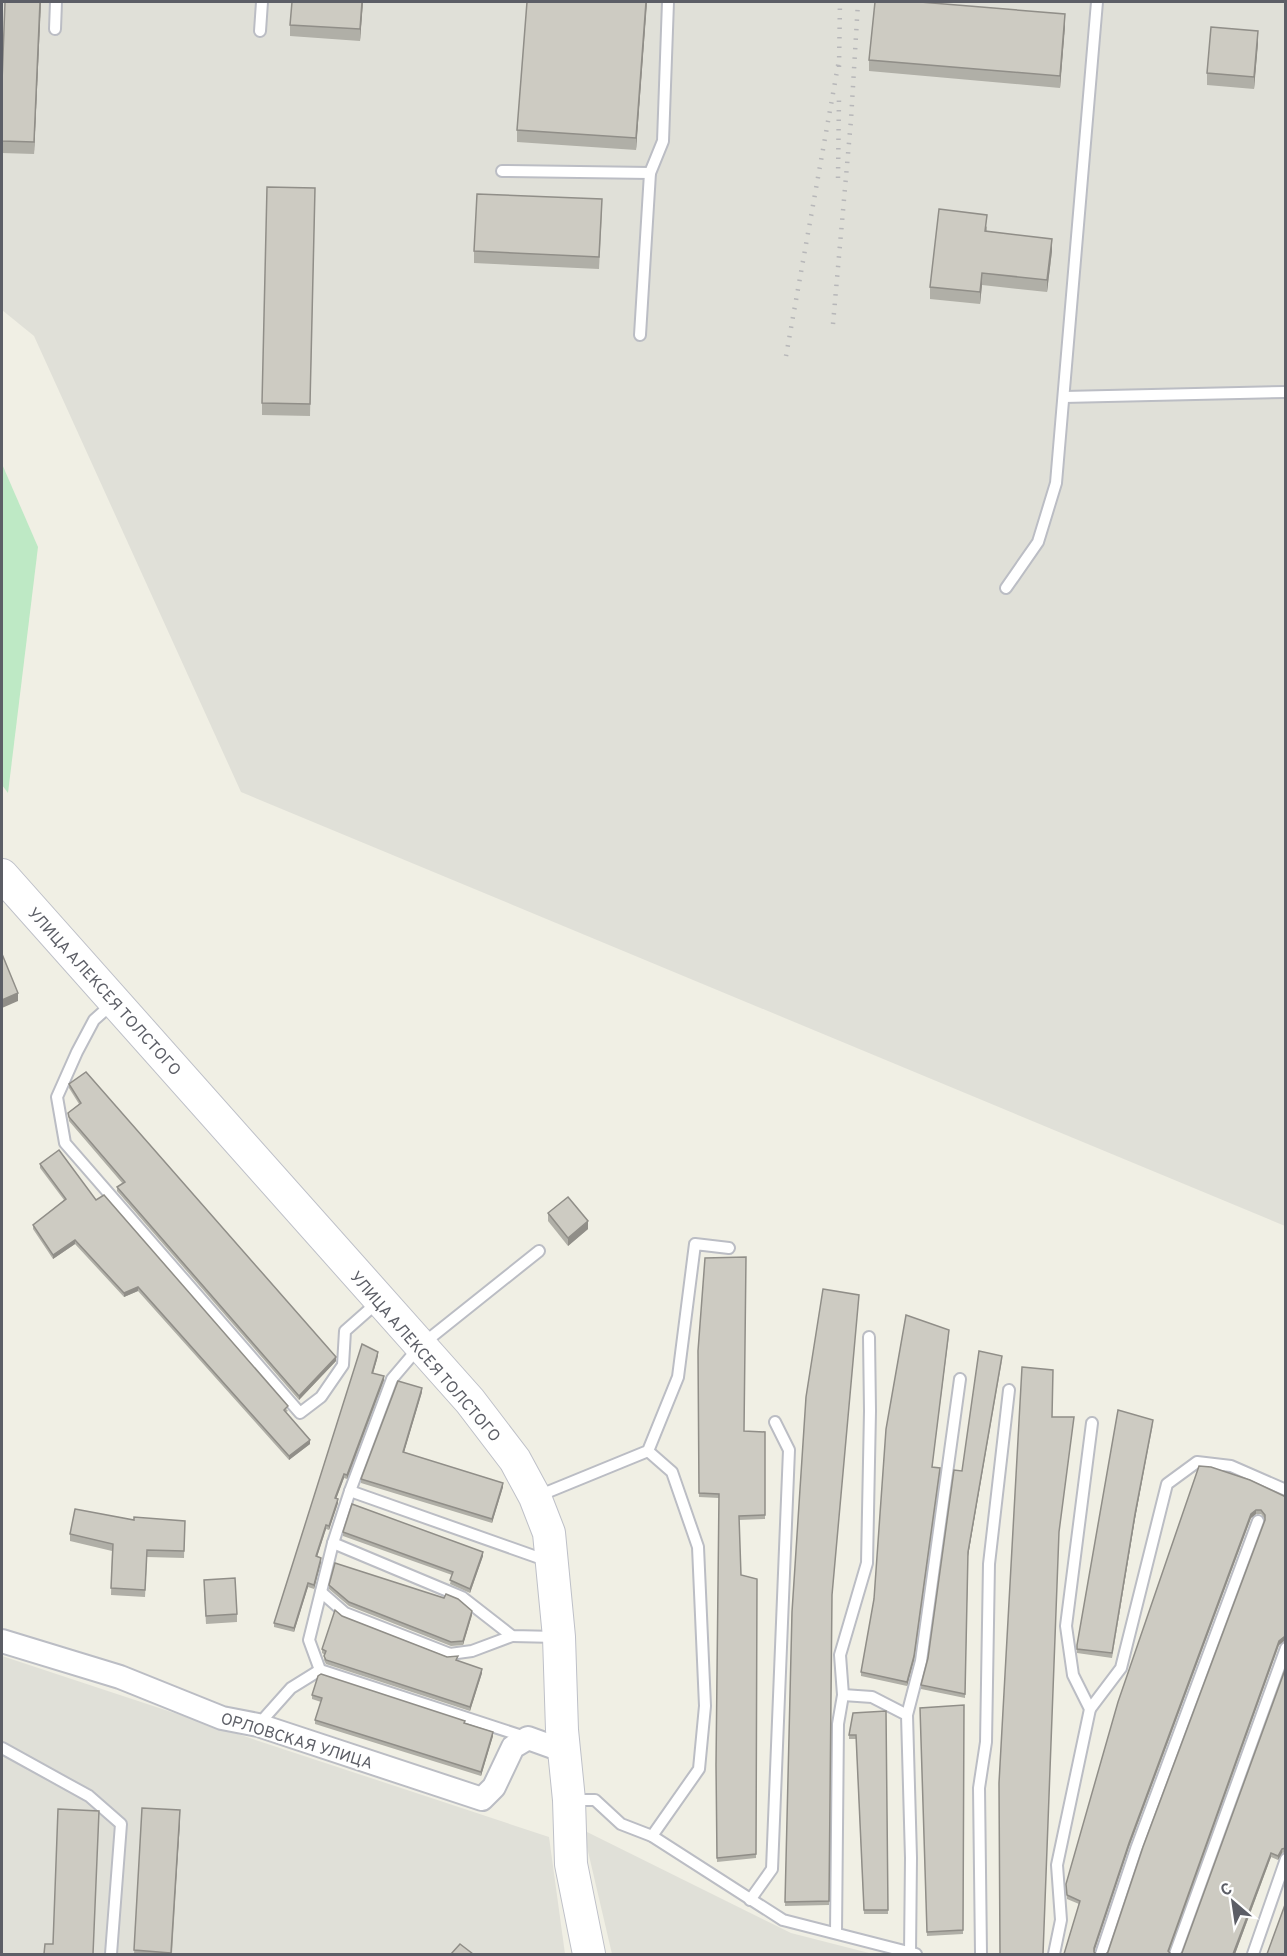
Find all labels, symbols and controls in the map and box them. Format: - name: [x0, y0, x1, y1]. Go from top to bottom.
- street label: УЛИЦА АЛЕКСЕЯ ТОЛСТОГО: [23, 904, 184, 1081]
- street label: УЛИЦА АЛЕКСЕЯ ТОЛСТОГО: [345, 1268, 504, 1447]
- street label: ОРЛОВСКАЯ УЛИЦА: [218, 1709, 375, 1775]
- north arrow: [1203, 1872, 1263, 1932]
- text: С: [1217, 1879, 1236, 1902]

